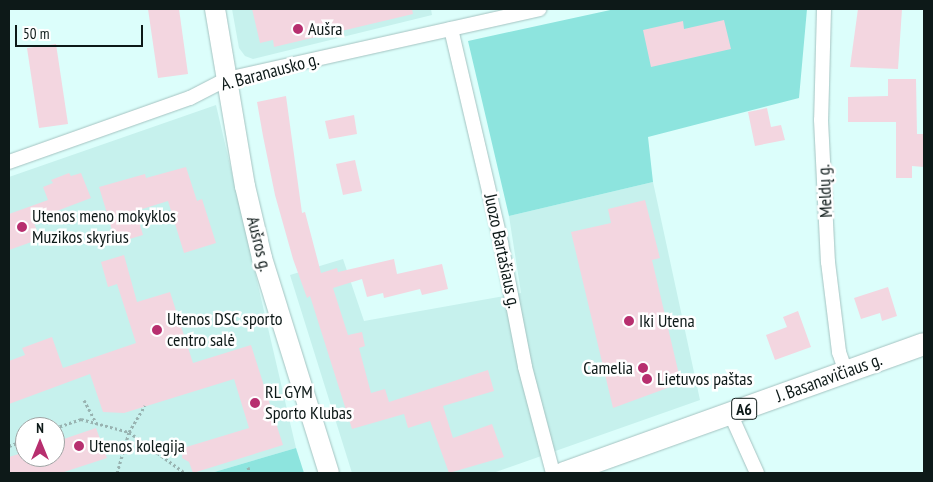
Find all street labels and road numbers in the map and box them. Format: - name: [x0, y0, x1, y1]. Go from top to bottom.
- street label: A. Baranausko g.: [218, 48, 322, 96]
- street label: Meldų g.: [813, 164, 837, 218]
- street label: Juozo Bartašiaus g.: [479, 192, 525, 310]
- street label: Aušros g.: [242, 214, 276, 274]
- street label: J. Basanavičiaus g.: [772, 349, 886, 407]
- road number: A6: [730, 396, 758, 422]

